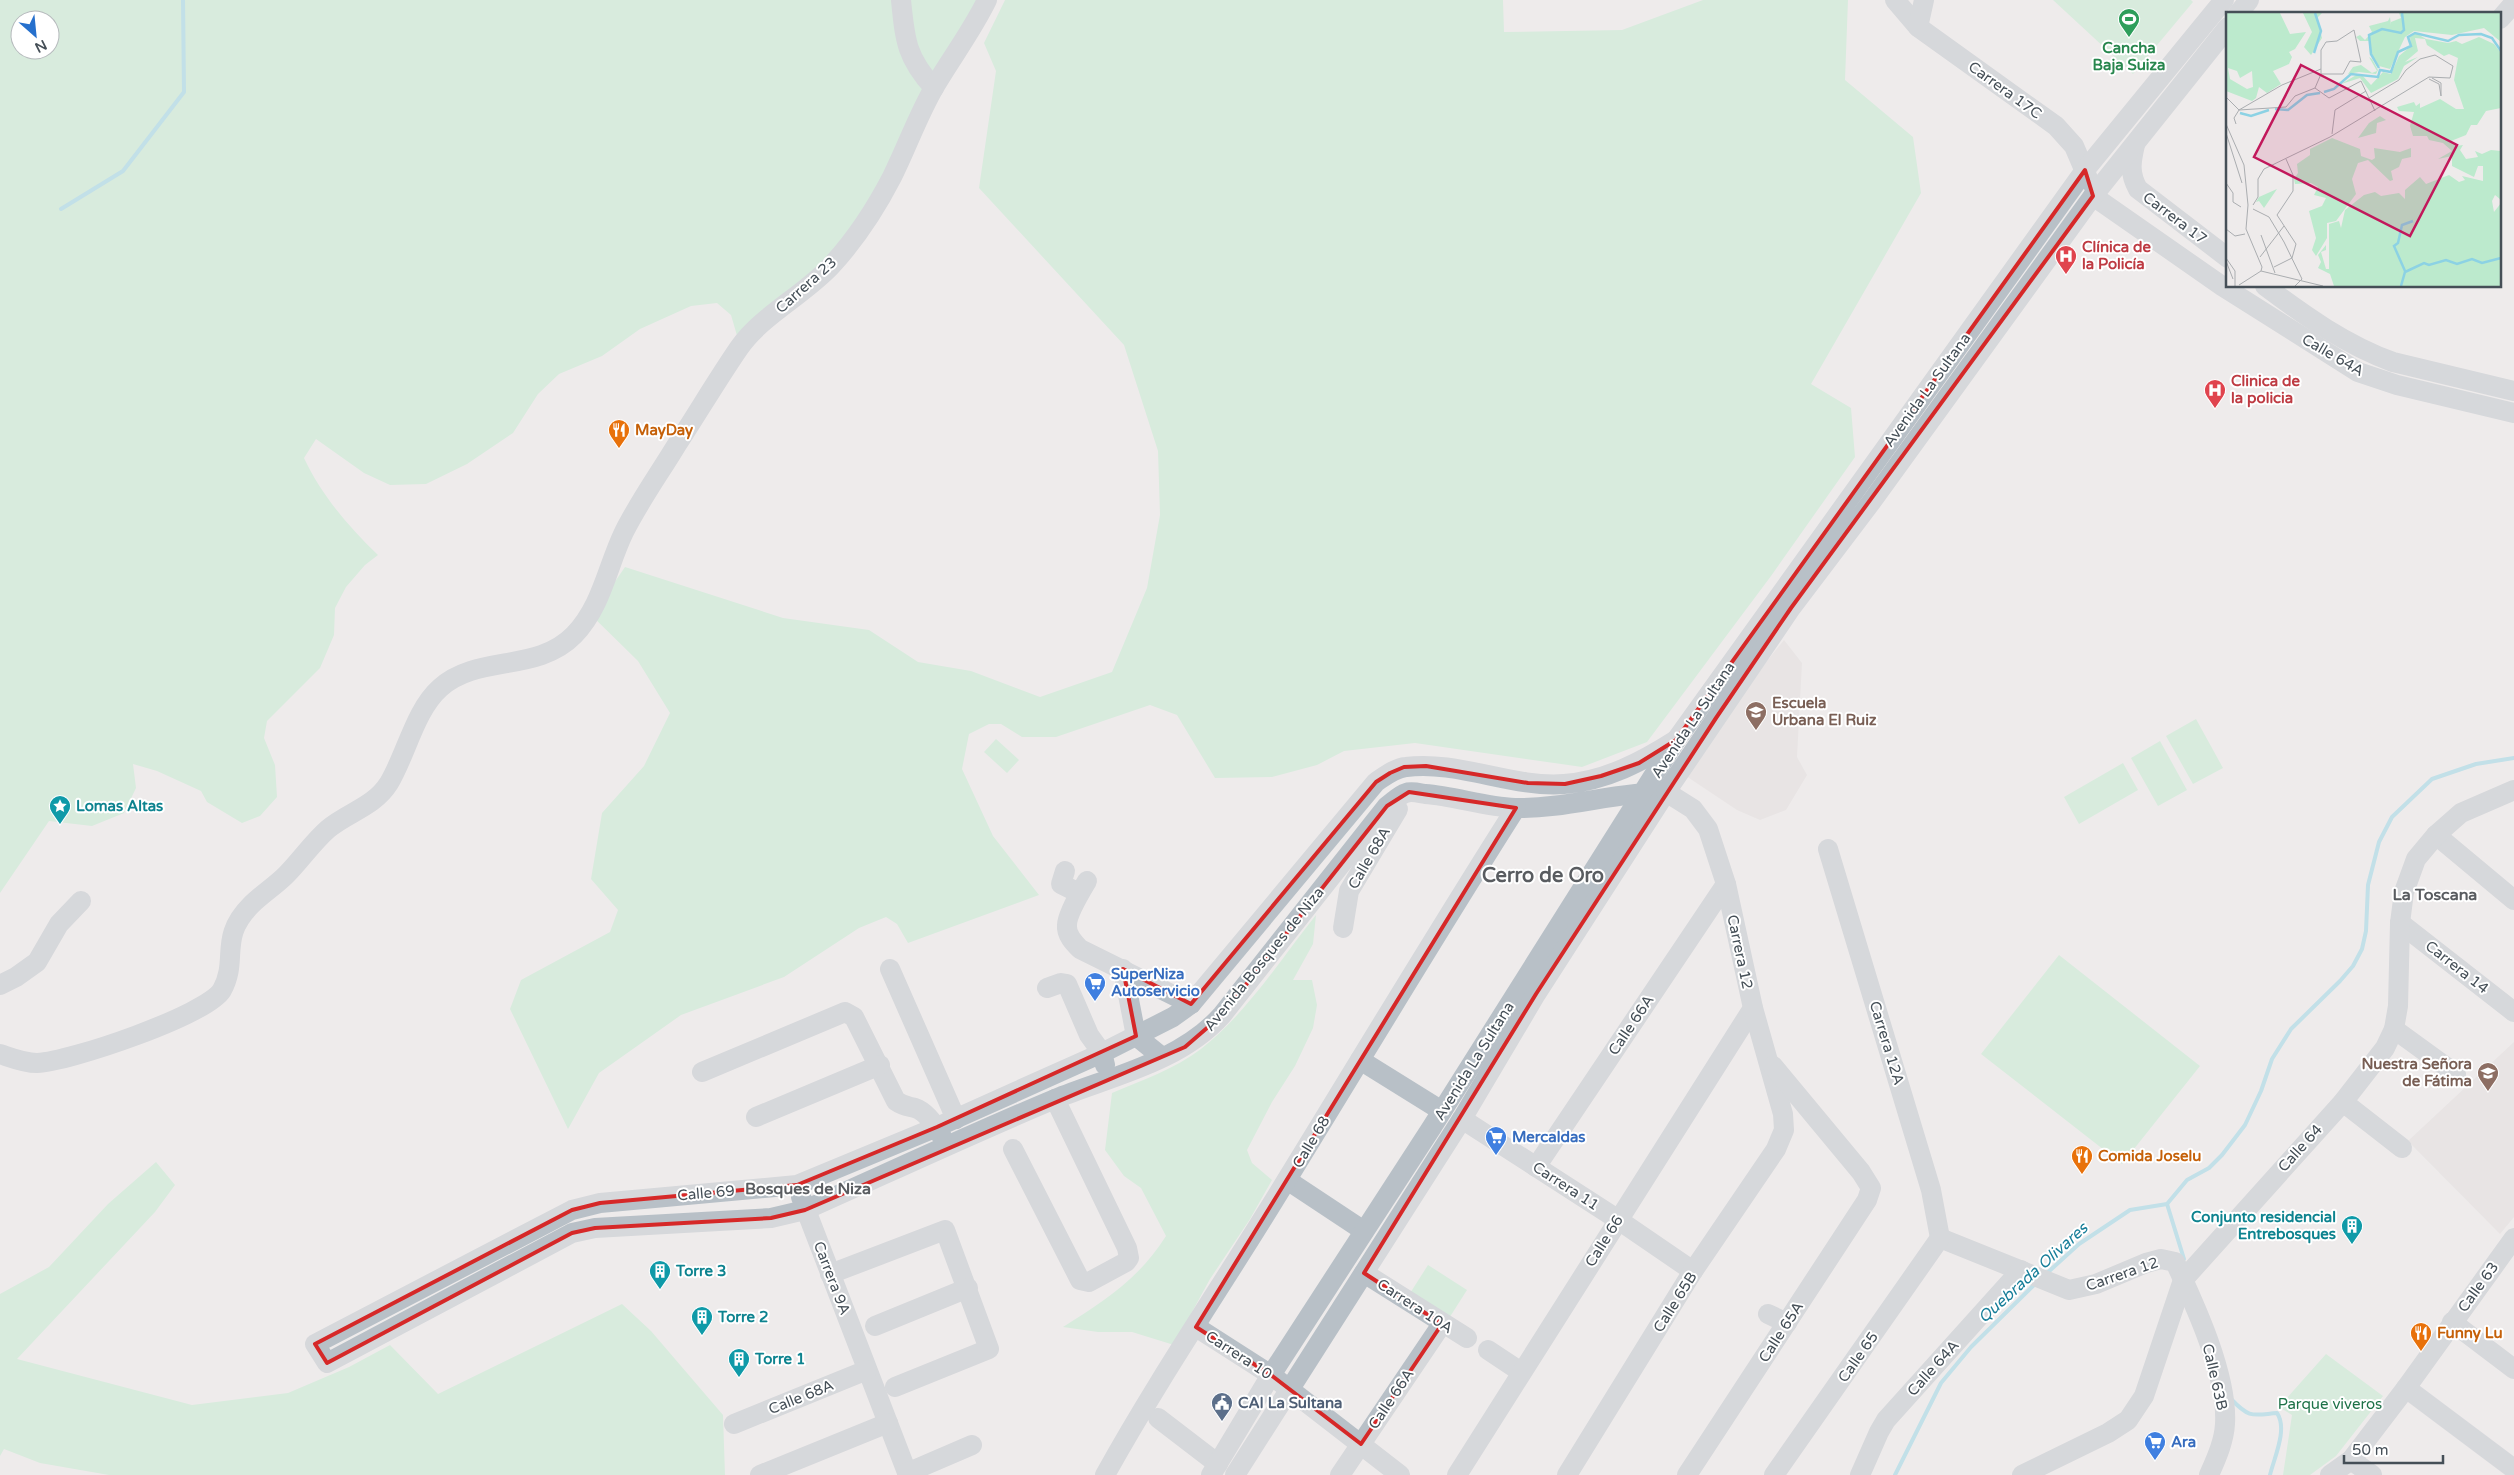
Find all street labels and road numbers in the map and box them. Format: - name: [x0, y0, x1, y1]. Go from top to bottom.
- street label: Carrera 17C: [1965, 57, 2045, 123]
- street label: Carrera 17: [2139, 188, 2211, 248]
- street label: Carrera 23: [772, 253, 840, 317]
- street label: Avenida La Sultana: [1880, 330, 1974, 450]
- street label: Calle 64A: [2299, 330, 2367, 380]
- street label: Avenida La Sultana: [1647, 658, 1739, 782]
- street label: Calle 68A: [1344, 824, 1394, 892]
- street label: Avenida Bosques de Niza: [1200, 883, 1328, 1035]
- street label: Carrera 12: [1723, 913, 1757, 991]
- street label: Carrera 14: [2422, 937, 2492, 997]
- street label: Calle 66A: [1604, 991, 1658, 1059]
- street label: Avenida La Sultana: [1430, 998, 1518, 1124]
- street label: Carrera 12A: [1866, 999, 1908, 1087]
- street label: Calle 68: [1288, 1113, 1334, 1171]
- street label: Calle 64: [2274, 1121, 2326, 1175]
- street label: Carrera 11: [1529, 1158, 1603, 1214]
- street label: Calle 69: [677, 1182, 735, 1204]
- street label: Calle 66: [1581, 1212, 1627, 1270]
- street label: Carrera 9A: [810, 1239, 854, 1317]
- street label: Carrera 12: [2083, 1253, 2161, 1295]
- street label: Calle 63: [2454, 1258, 2502, 1316]
- street label: Calle 65B: [1649, 1268, 1701, 1336]
- street label: Carrera 10A: [1374, 1275, 1456, 1337]
- street label: Calle 65A: [1755, 1298, 1807, 1366]
- street label: Carrera 10: [1202, 1327, 1276, 1383]
- street label: Calle 65: [1834, 1328, 1882, 1386]
- street label: Calle 64A: [1903, 1336, 1963, 1400]
- street label: Calle 63B: [2199, 1342, 2231, 1412]
- street label: Calle 66A: [1364, 1365, 1418, 1433]
- street label: Calle 68A: [766, 1376, 836, 1418]

